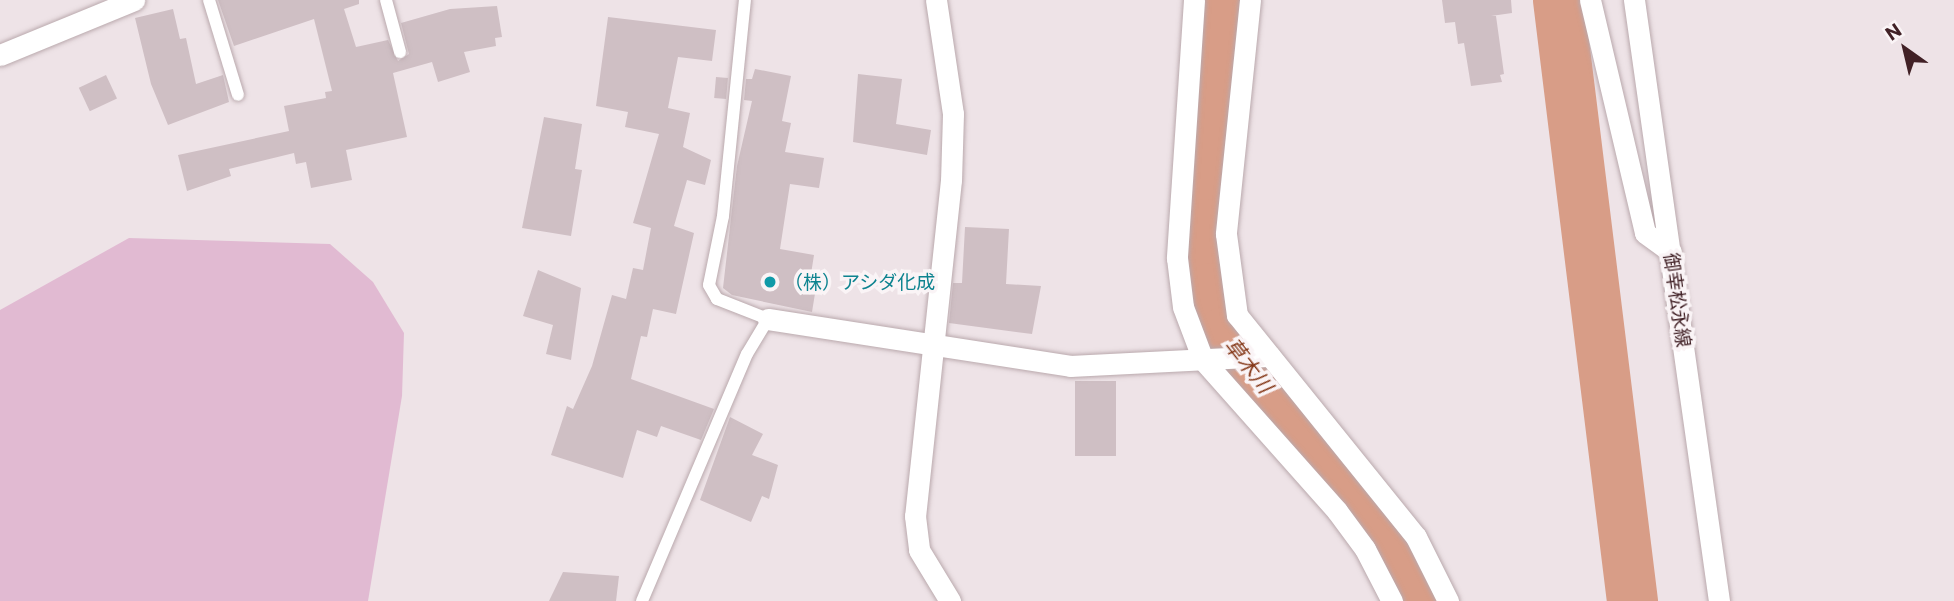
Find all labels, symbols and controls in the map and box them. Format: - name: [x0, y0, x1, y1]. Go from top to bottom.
- north arrow: [1870, 14, 1940, 84]
- text: N: [1881, 18, 1905, 45]
- street label: 御幸松永線: [1660, 251, 1696, 349]
- place label: （株）アシダ化成: [784, 271, 936, 293]
- marker: （株）アシダ化成: [762, 274, 778, 290]
- water label: 草木川: [1220, 332, 1278, 398]

